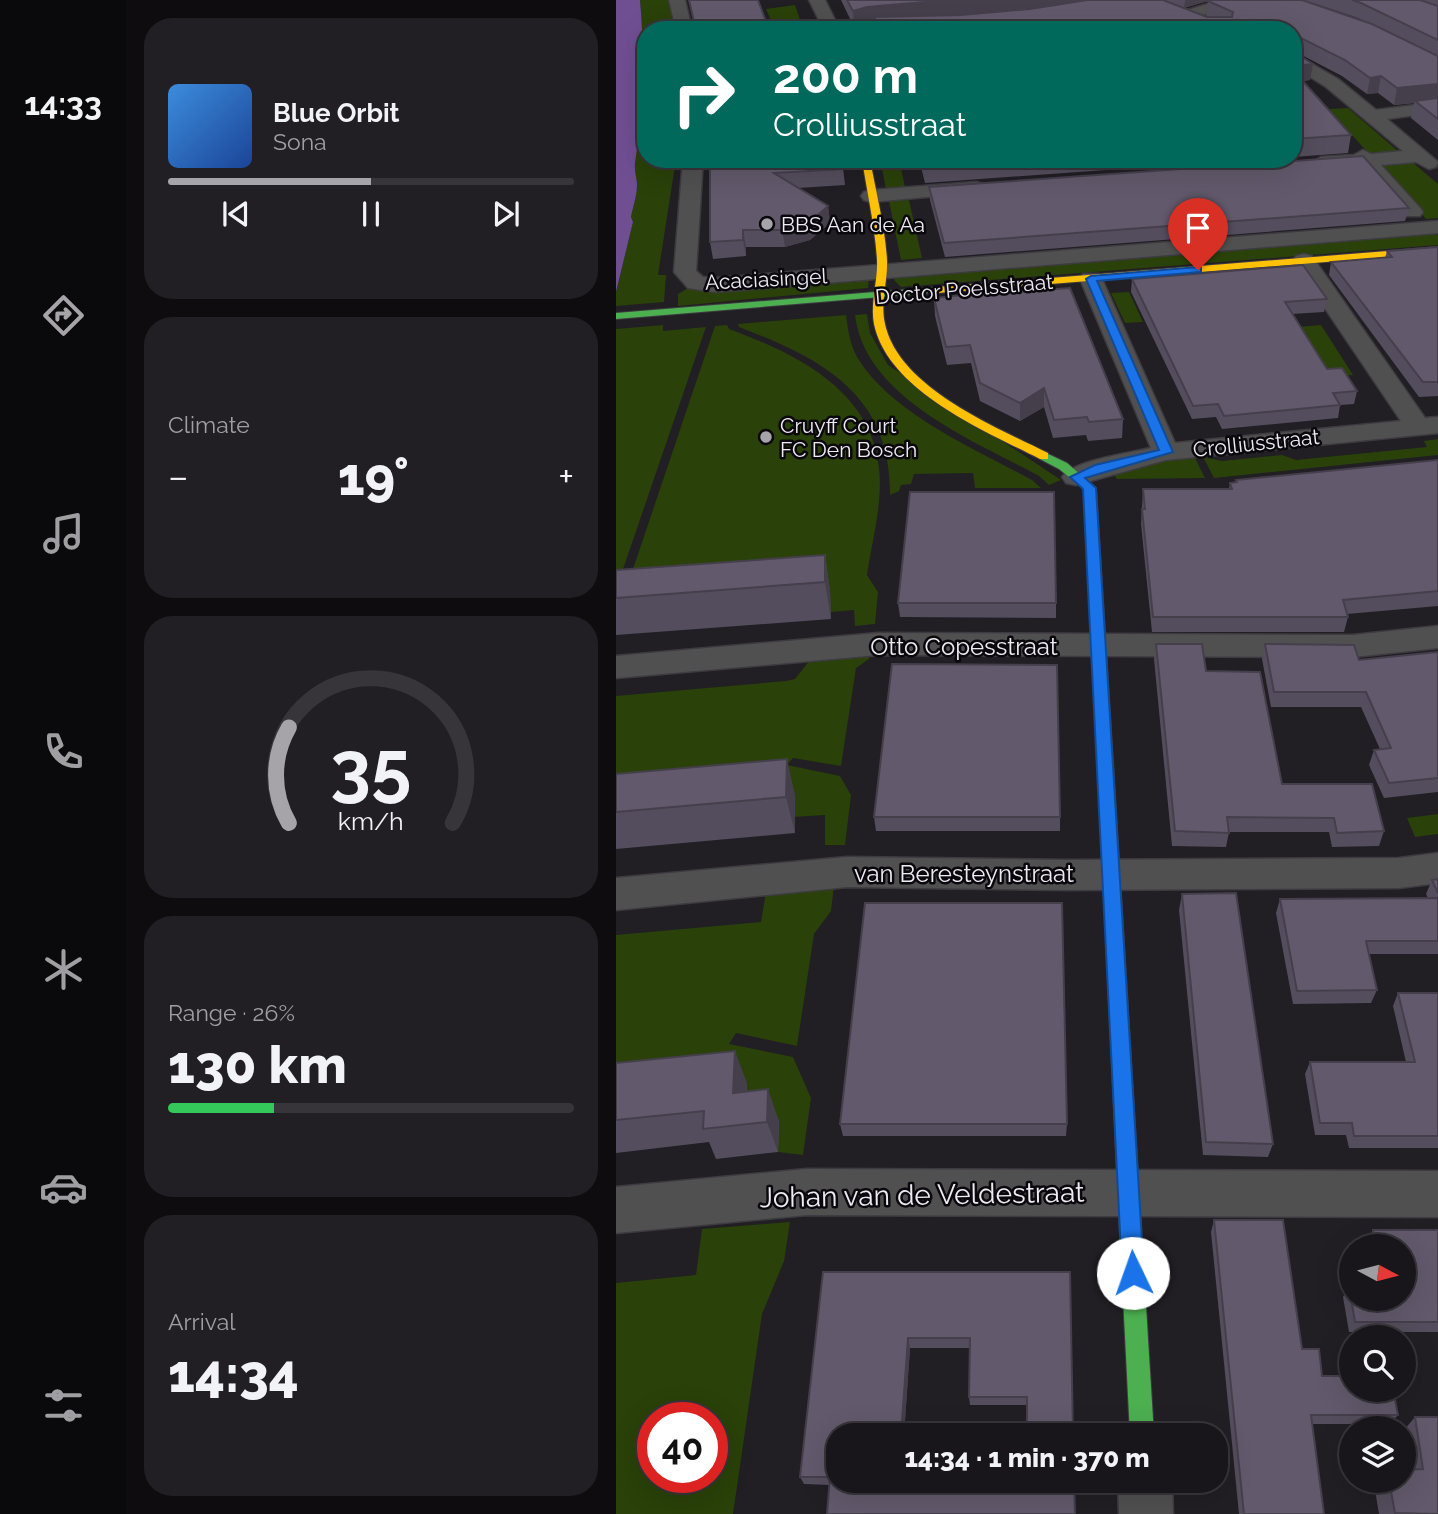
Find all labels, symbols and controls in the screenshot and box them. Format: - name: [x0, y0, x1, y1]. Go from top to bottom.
- text: 200 m: [773, 47, 918, 104]
- icon: right: [658, 49, 749, 140]
- text: 14:33: [24, 85, 102, 122]
- text: Blue Orbit: [273, 98, 400, 128]
- text: Crolliusstraat: [773, 106, 966, 143]
- text: Sona: [273, 128, 327, 155]
- icon: previous: [217, 195, 255, 233]
- icon: pause: [352, 195, 390, 233]
- icon: next: [487, 195, 525, 233]
- pin: [1168, 198, 1228, 270]
- icon: arrive: [1179, 209, 1217, 247]
- place label: BBS Aan de Aa: [781, 212, 925, 237]
- marker: BBS Aan de Aa: [759, 216, 775, 232]
- street label: Acaciasingel: [704, 263, 828, 295]
- street label: Doctor Poelsstraat: [874, 269, 1054, 309]
- icon: directions: [39, 291, 88, 340]
- text: Climate: [168, 411, 250, 438]
- place label: Cruyff Court FC Den Bosch: [780, 413, 917, 462]
- street label: Crolliusstraat: [1192, 424, 1320, 462]
- marker: Cruyff Court FC Den Bosch: [758, 429, 774, 445]
- text: 19°: [338, 446, 409, 507]
- text: −: [168, 454, 188, 499]
- text: +: [558, 454, 574, 499]
- icon: music: [39, 509, 88, 558]
- street label: Otto Copesstraat: [870, 632, 1058, 661]
- text: 35: [331, 725, 411, 810]
- icon: phone: [39, 727, 88, 776]
- text: km/h: [338, 806, 404, 836]
- street label: van Beresteynstraat: [854, 859, 1074, 888]
- icon: climate: [39, 945, 88, 994]
- text: Range · 26%: [168, 999, 295, 1026]
- text: 130 km: [168, 1034, 347, 1095]
- icon: car: [39, 1163, 88, 1212]
- street label: Johan van de Veldestraat: [759, 1176, 1085, 1214]
- north arrow: [1339, 1234, 1416, 1311]
- map controls: [1339, 1234, 1416, 1493]
- position arrow: [1096, 1236, 1170, 1310]
- text: Arrival: [168, 1308, 235, 1335]
- button: search: [1339, 1325, 1416, 1402]
- text: 14:34: [168, 1343, 299, 1404]
- icon: filters: [39, 1381, 88, 1430]
- speed limit sign: 40: [637, 1402, 728, 1493]
- button: layers: [1339, 1416, 1416, 1493]
- text: 14:34 · 1 min · 370 m: [905, 1443, 1149, 1473]

